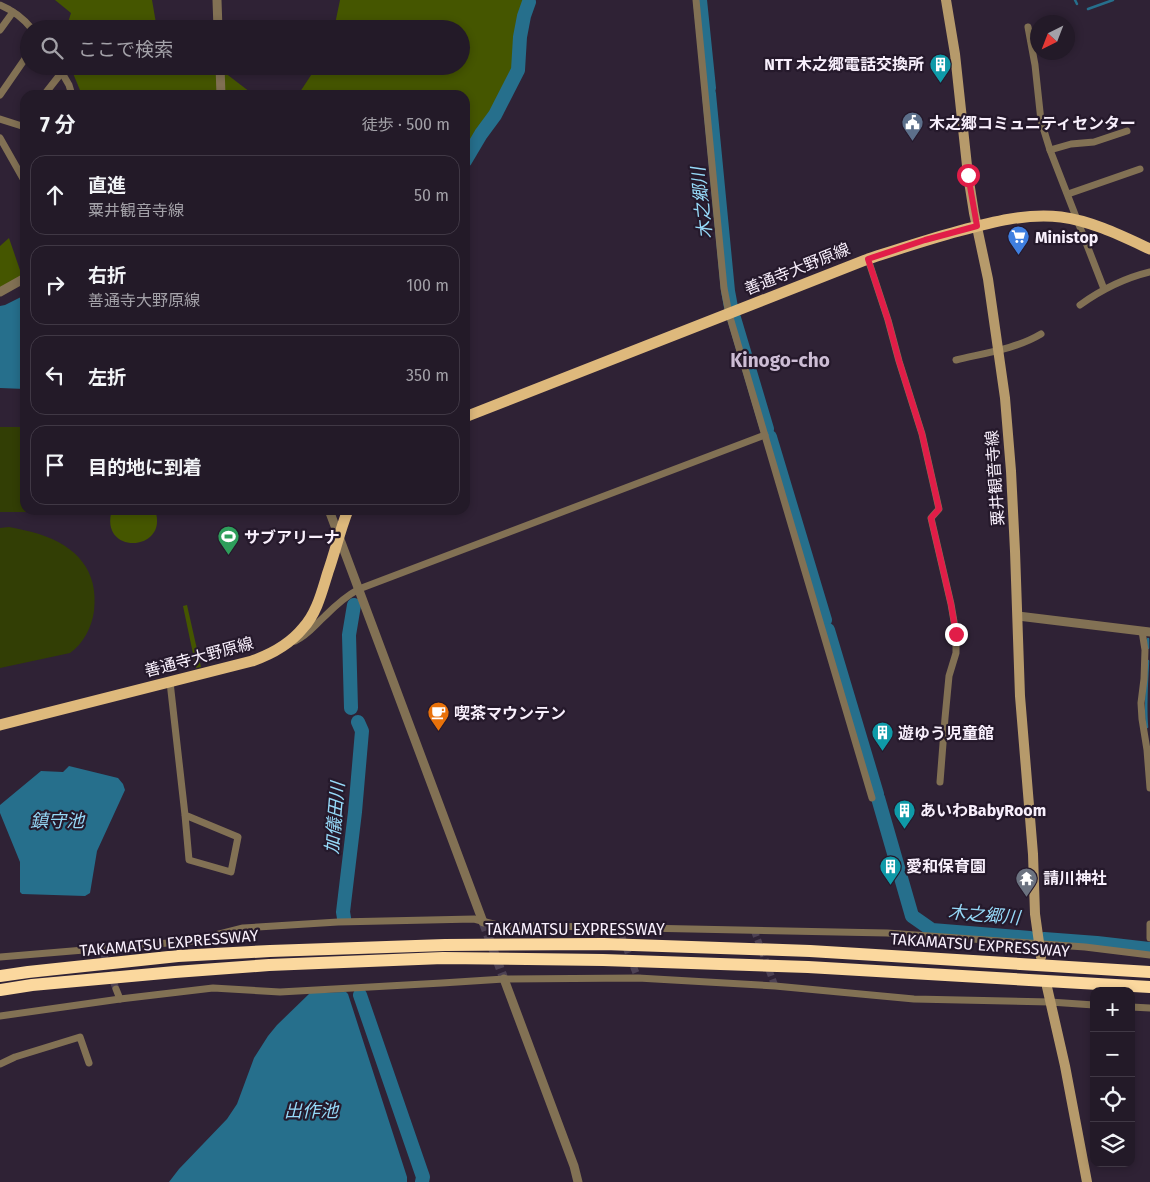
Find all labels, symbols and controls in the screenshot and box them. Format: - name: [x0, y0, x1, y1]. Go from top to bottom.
- north arrow: [1030, 15, 1075, 60]
- search box: [20, 20, 470, 75]
- icon: search: [38, 34, 66, 62]
- text: ここで検索: [78, 38, 173, 61]
- building icon: NTT 木之郷電話交換所: [928, 52, 952, 83]
- place label: NTT 木之郷電話交換所: [764, 55, 924, 74]
- public building icon: 木之郷コミュニティセンター: [901, 111, 925, 142]
- text: 7 分: [40, 112, 76, 138]
- place label: 木之郷コミュニティセンター: [929, 114, 1136, 133]
- text: 徒歩 · 500 m: [362, 115, 450, 134]
- water label: 木之郷川: [687, 164, 717, 240]
- route start: [957, 164, 980, 187]
- text: 直進: [88, 174, 126, 197]
- icon: ahead: [41, 181, 69, 209]
- text: 50 m: [414, 186, 449, 205]
- text: 粟井観音寺線: [88, 201, 184, 220]
- supermarket icon: Ministop: [1007, 225, 1031, 256]
- place label: Ministop: [1035, 228, 1098, 247]
- street label: 善通寺大野原線: [742, 239, 852, 299]
- text: 右折: [88, 264, 126, 287]
- icon: right: [41, 271, 69, 299]
- text: 100 m: [406, 276, 449, 295]
- text: 善通寺大野原線: [88, 291, 200, 310]
- district label: Kinogo-cho: [730, 349, 830, 372]
- icon: left: [41, 361, 69, 389]
- text: 左折: [88, 366, 126, 389]
- text: 350 m: [406, 366, 449, 385]
- street label: 粟井観音寺線: [982, 429, 1008, 527]
- icon: arrive: [41, 451, 69, 479]
- text: 目的地に到着: [88, 456, 202, 479]
- sports icon: サブアリーナ: [216, 525, 240, 556]
- place label: サブアリーナ: [244, 528, 340, 547]
- route end: [945, 623, 968, 646]
- street label: 善通寺大野原線: [142, 633, 256, 681]
- cafe icon: 喫茶マウンテン: [426, 701, 450, 732]
- place label: 喫茶マウンテン: [454, 704, 566, 723]
- building icon: 遊ゆう児童館: [870, 721, 894, 752]
- place label: 遊ゆう児童館: [898, 724, 994, 743]
- water label: 加儀田川: [321, 779, 349, 855]
- building icon: あいわBabyRoom: [892, 798, 916, 829]
- place label: あいわBabyRoom: [920, 801, 1046, 820]
- water label: 鎮守池: [30, 810, 86, 832]
- building icon: 愛和保育園: [878, 854, 902, 885]
- place label: 愛和保育園: [906, 857, 986, 876]
- temple icon: 請川神社: [1015, 866, 1039, 897]
- place label: 請川神社: [1043, 869, 1107, 888]
- water label: 木之郷川: [947, 901, 1023, 929]
- street label: TAKAMATSU EXPRESSWAY: [485, 920, 665, 939]
- street label: TAKAMATSU EXPRESSWAY: [79, 926, 259, 960]
- street label: TAKAMATSU EXPRESSWAY: [890, 929, 1070, 961]
- map controls: [1090, 987, 1135, 1167]
- button: +: [1090, 987, 1135, 1032]
- button: −: [1090, 1032, 1135, 1077]
- button: locate: [1090, 1077, 1135, 1122]
- water label: 出作池: [284, 1100, 340, 1122]
- button: layers: [1090, 1122, 1135, 1167]

